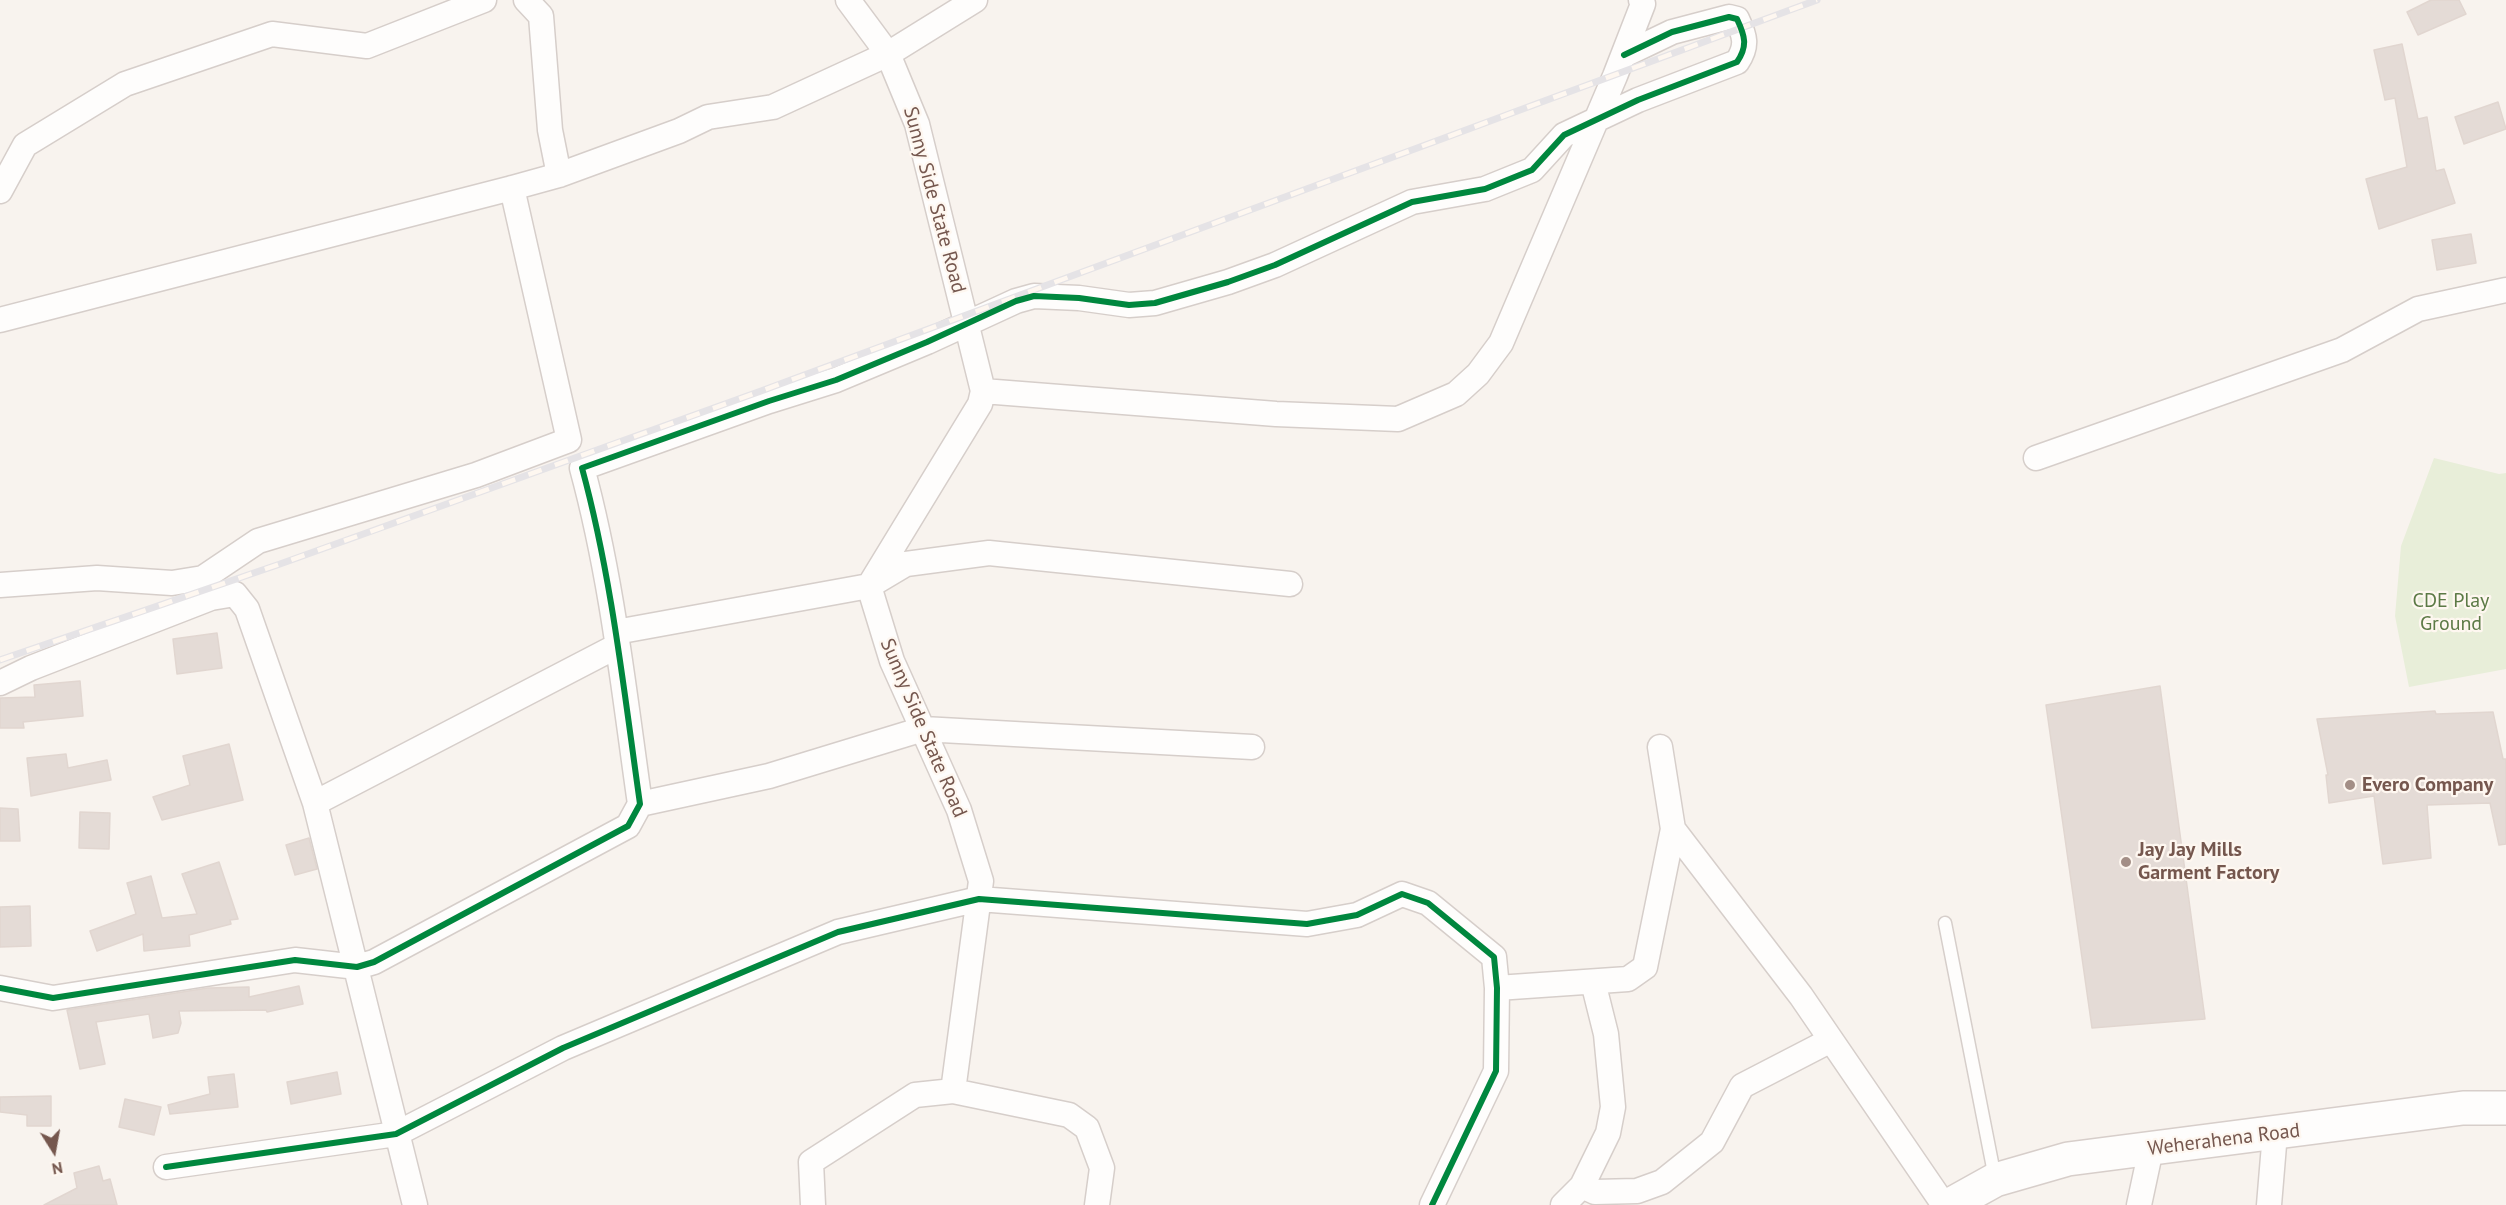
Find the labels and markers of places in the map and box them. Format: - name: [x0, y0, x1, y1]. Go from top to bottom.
- place label: Evero Company: [2362, 773, 2493, 797]
- marker: Evero Company: [2343, 778, 2357, 792]
- place label: Jay Jay Mills Garment Factory: [2138, 838, 2279, 885]
- marker: Jay Jay Mills Garment Factory: [2119, 855, 2133, 869]

